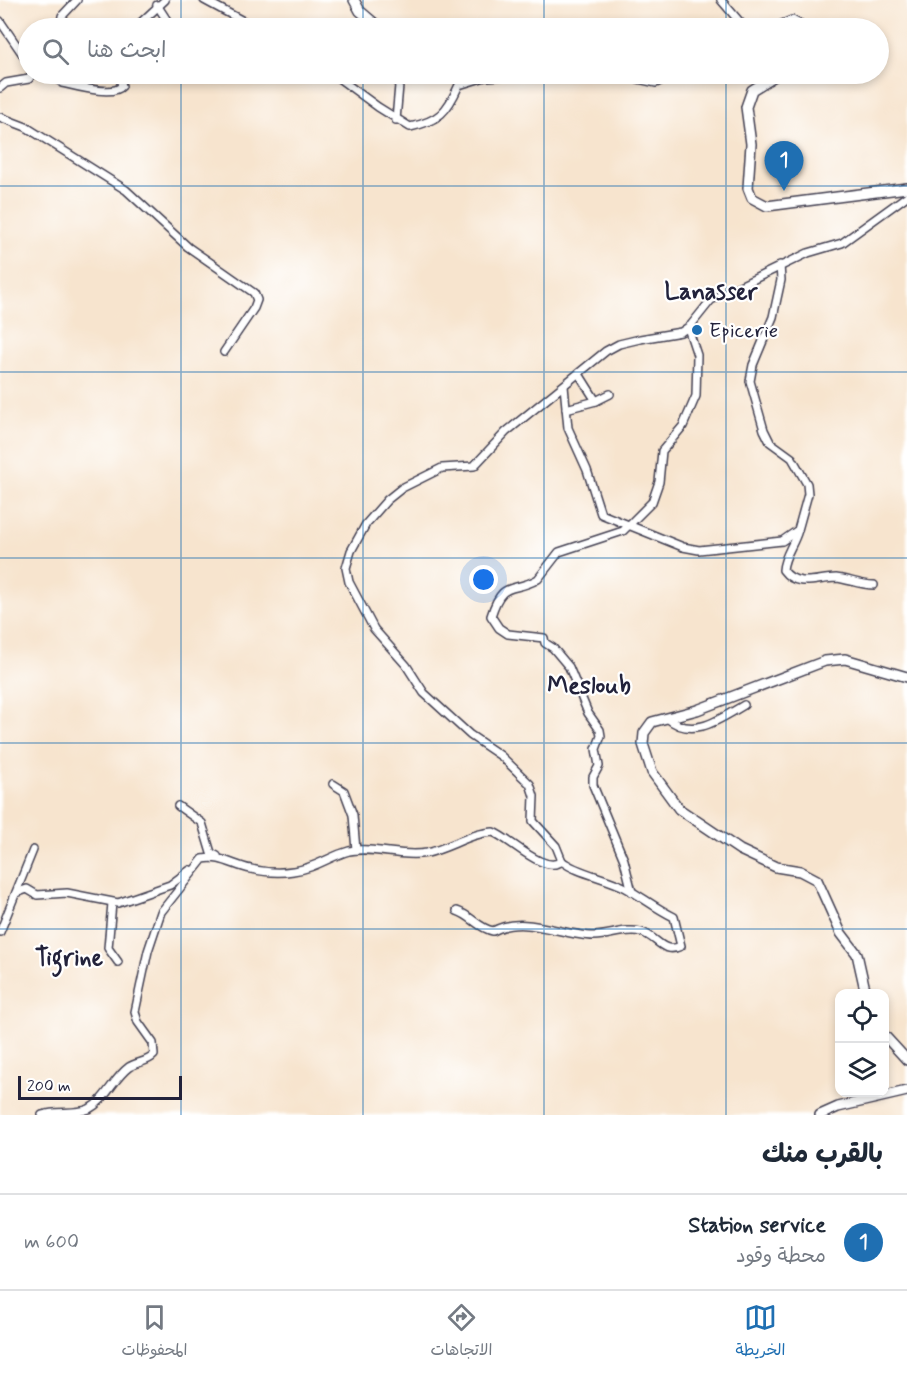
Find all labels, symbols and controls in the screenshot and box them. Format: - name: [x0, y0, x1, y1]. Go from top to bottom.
- search box: [18, 18, 889, 84]
- icon: search: [39, 35, 72, 68]
- text: ابحث هنا: [87, 37, 167, 65]
- pin: 1: [764, 142, 804, 191]
- district label: Lanasser: [665, 277, 759, 308]
- place label: Epicerie: [709, 317, 778, 345]
- marker: Epicerie: [690, 323, 704, 337]
- your location: [469, 565, 498, 594]
- district label: Mesloub: [547, 671, 631, 702]
- district label: Tigrine: [35, 943, 104, 977]
- map controls: [835, 989, 889, 1097]
- button: locate: [835, 989, 889, 1043]
- button: layers: [835, 1043, 889, 1097]
- scale bar: [18, 1073, 182, 1100]
- text: 200 m: [27, 1076, 71, 1097]
- text: بالقرب منك: [762, 1138, 883, 1172]
- text: Station service: [688, 1212, 826, 1240]
- text: 600 m: [24, 1229, 79, 1256]
- text: 1: [859, 1229, 868, 1256]
- text: محطة وقود: [736, 1243, 826, 1270]
- tab: المحفوظات: [122, 1301, 187, 1364]
- tab: الاتجاهات: [431, 1301, 492, 1364]
- tab: الخريطة: [736, 1301, 785, 1364]

